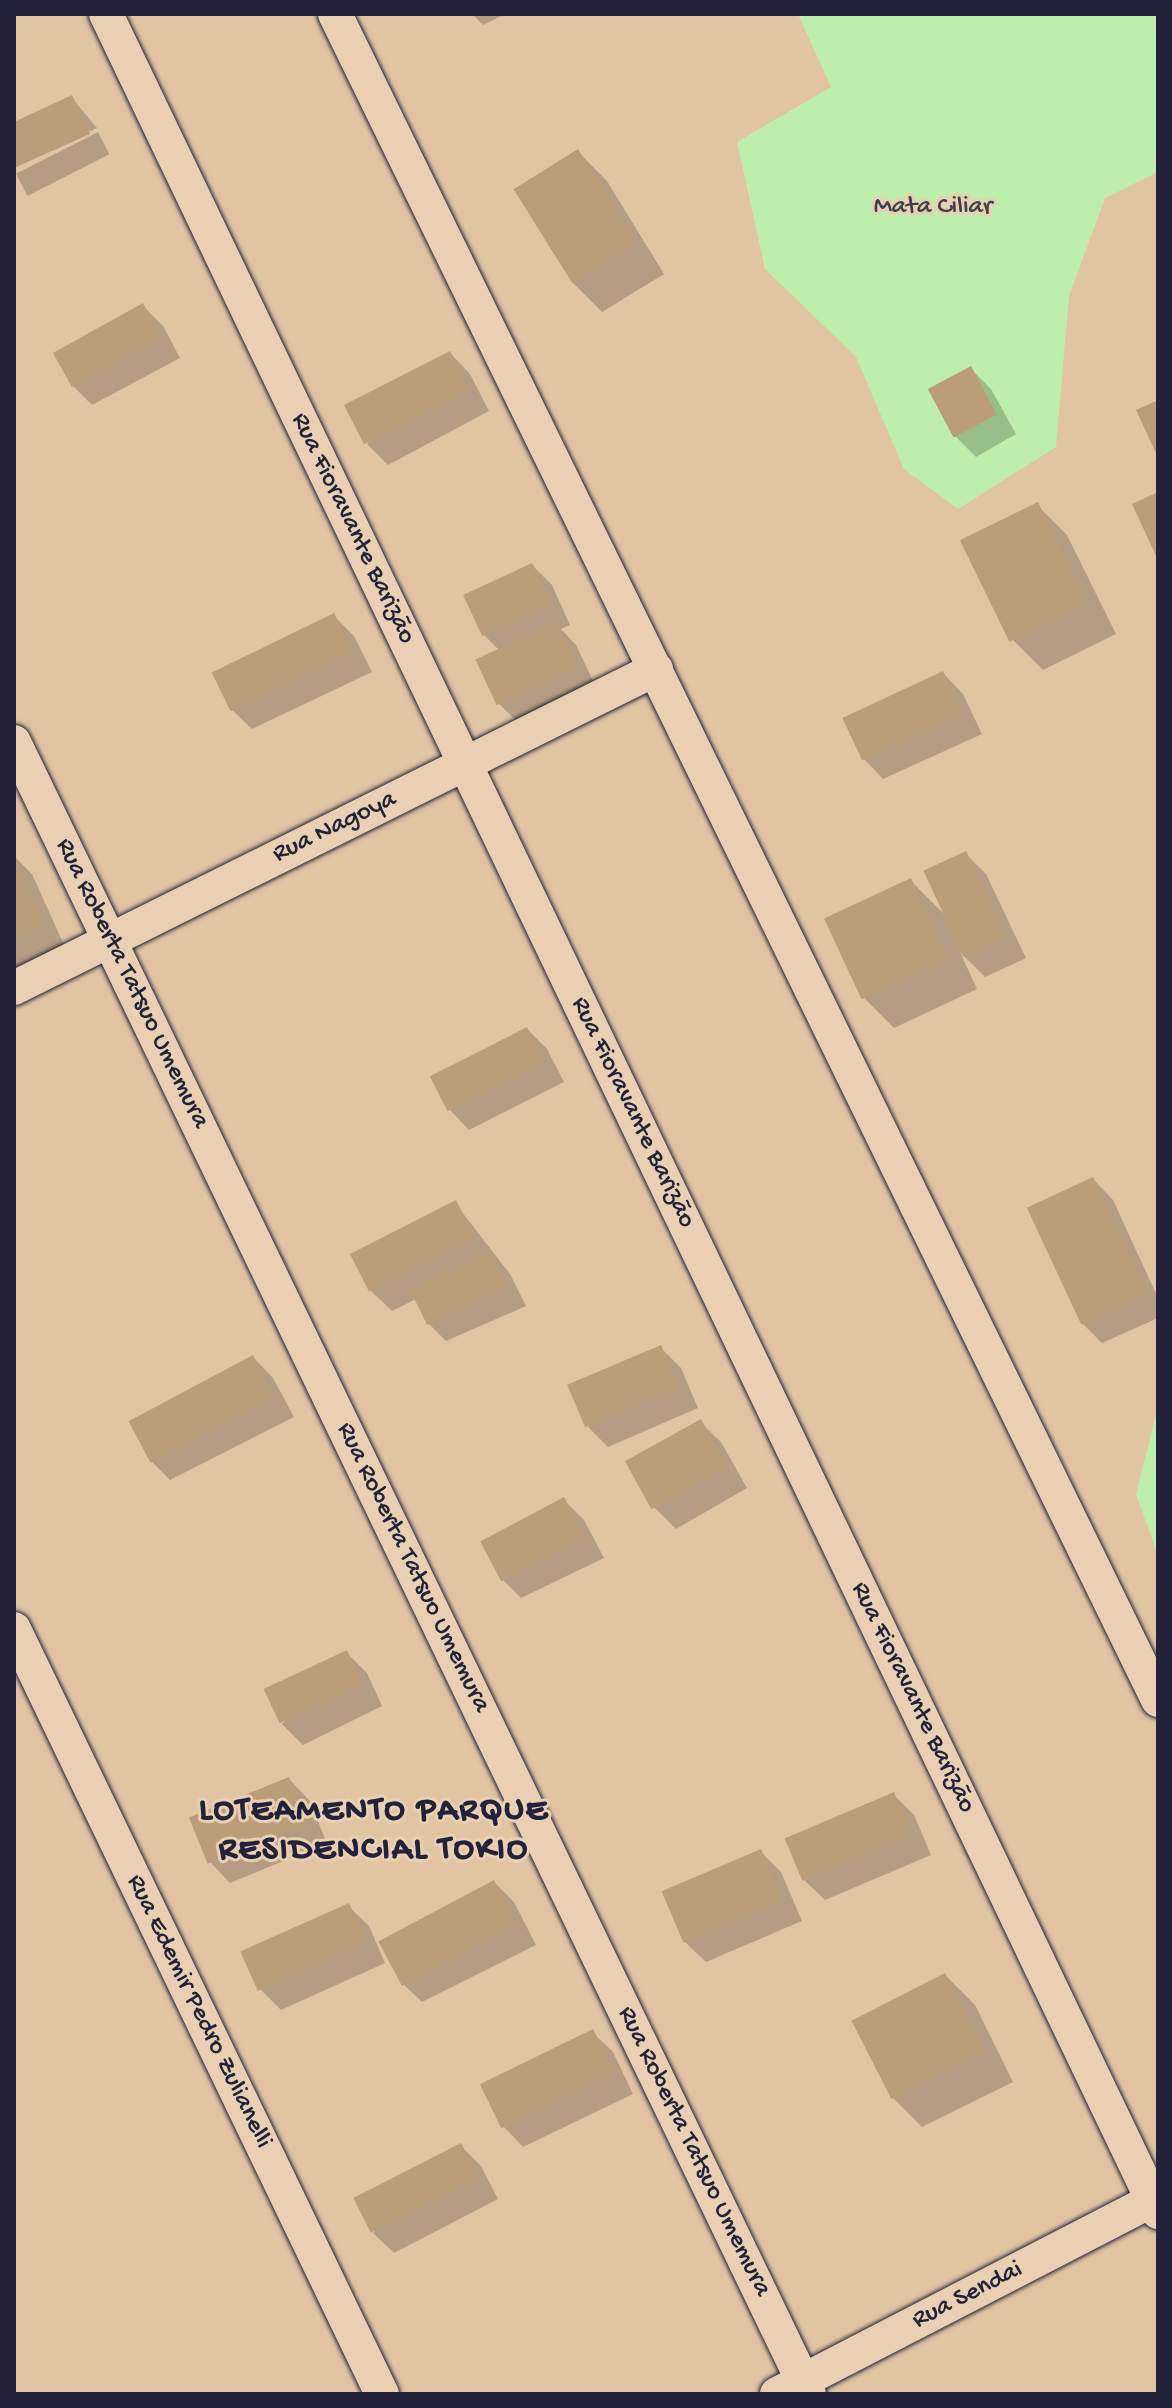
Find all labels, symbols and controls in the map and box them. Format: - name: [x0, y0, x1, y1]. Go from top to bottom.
- park label: Mata Ciliar: [874, 192, 992, 224]
- street label: Rua Fioravante Barizão: [283, 409, 421, 649]
- street label: Rua Nagoya: [268, 785, 402, 871]
- street label: Rua Roberta Tatsuo Umemura: [47, 834, 215, 1134]
- street label: Rua Fioravante Barizão: [563, 993, 701, 1233]
- street label: Rua Roberta Tatsuo Umemura: [328, 1418, 496, 1718]
- street label: Rua Fioravante Barizão: [843, 1578, 981, 1818]
- district label: LOTEAMENTO PARQUE RESIDENCIAL TOKIO: [199, 1792, 549, 1872]
- street label: Rua Edemir Pedro Zulianelli: [118, 1870, 278, 2154]
- street label: Rua Roberta Tatsuo Umemura: [609, 2002, 777, 2302]
- street label: Rua Sendai: [908, 2255, 1028, 2337]

